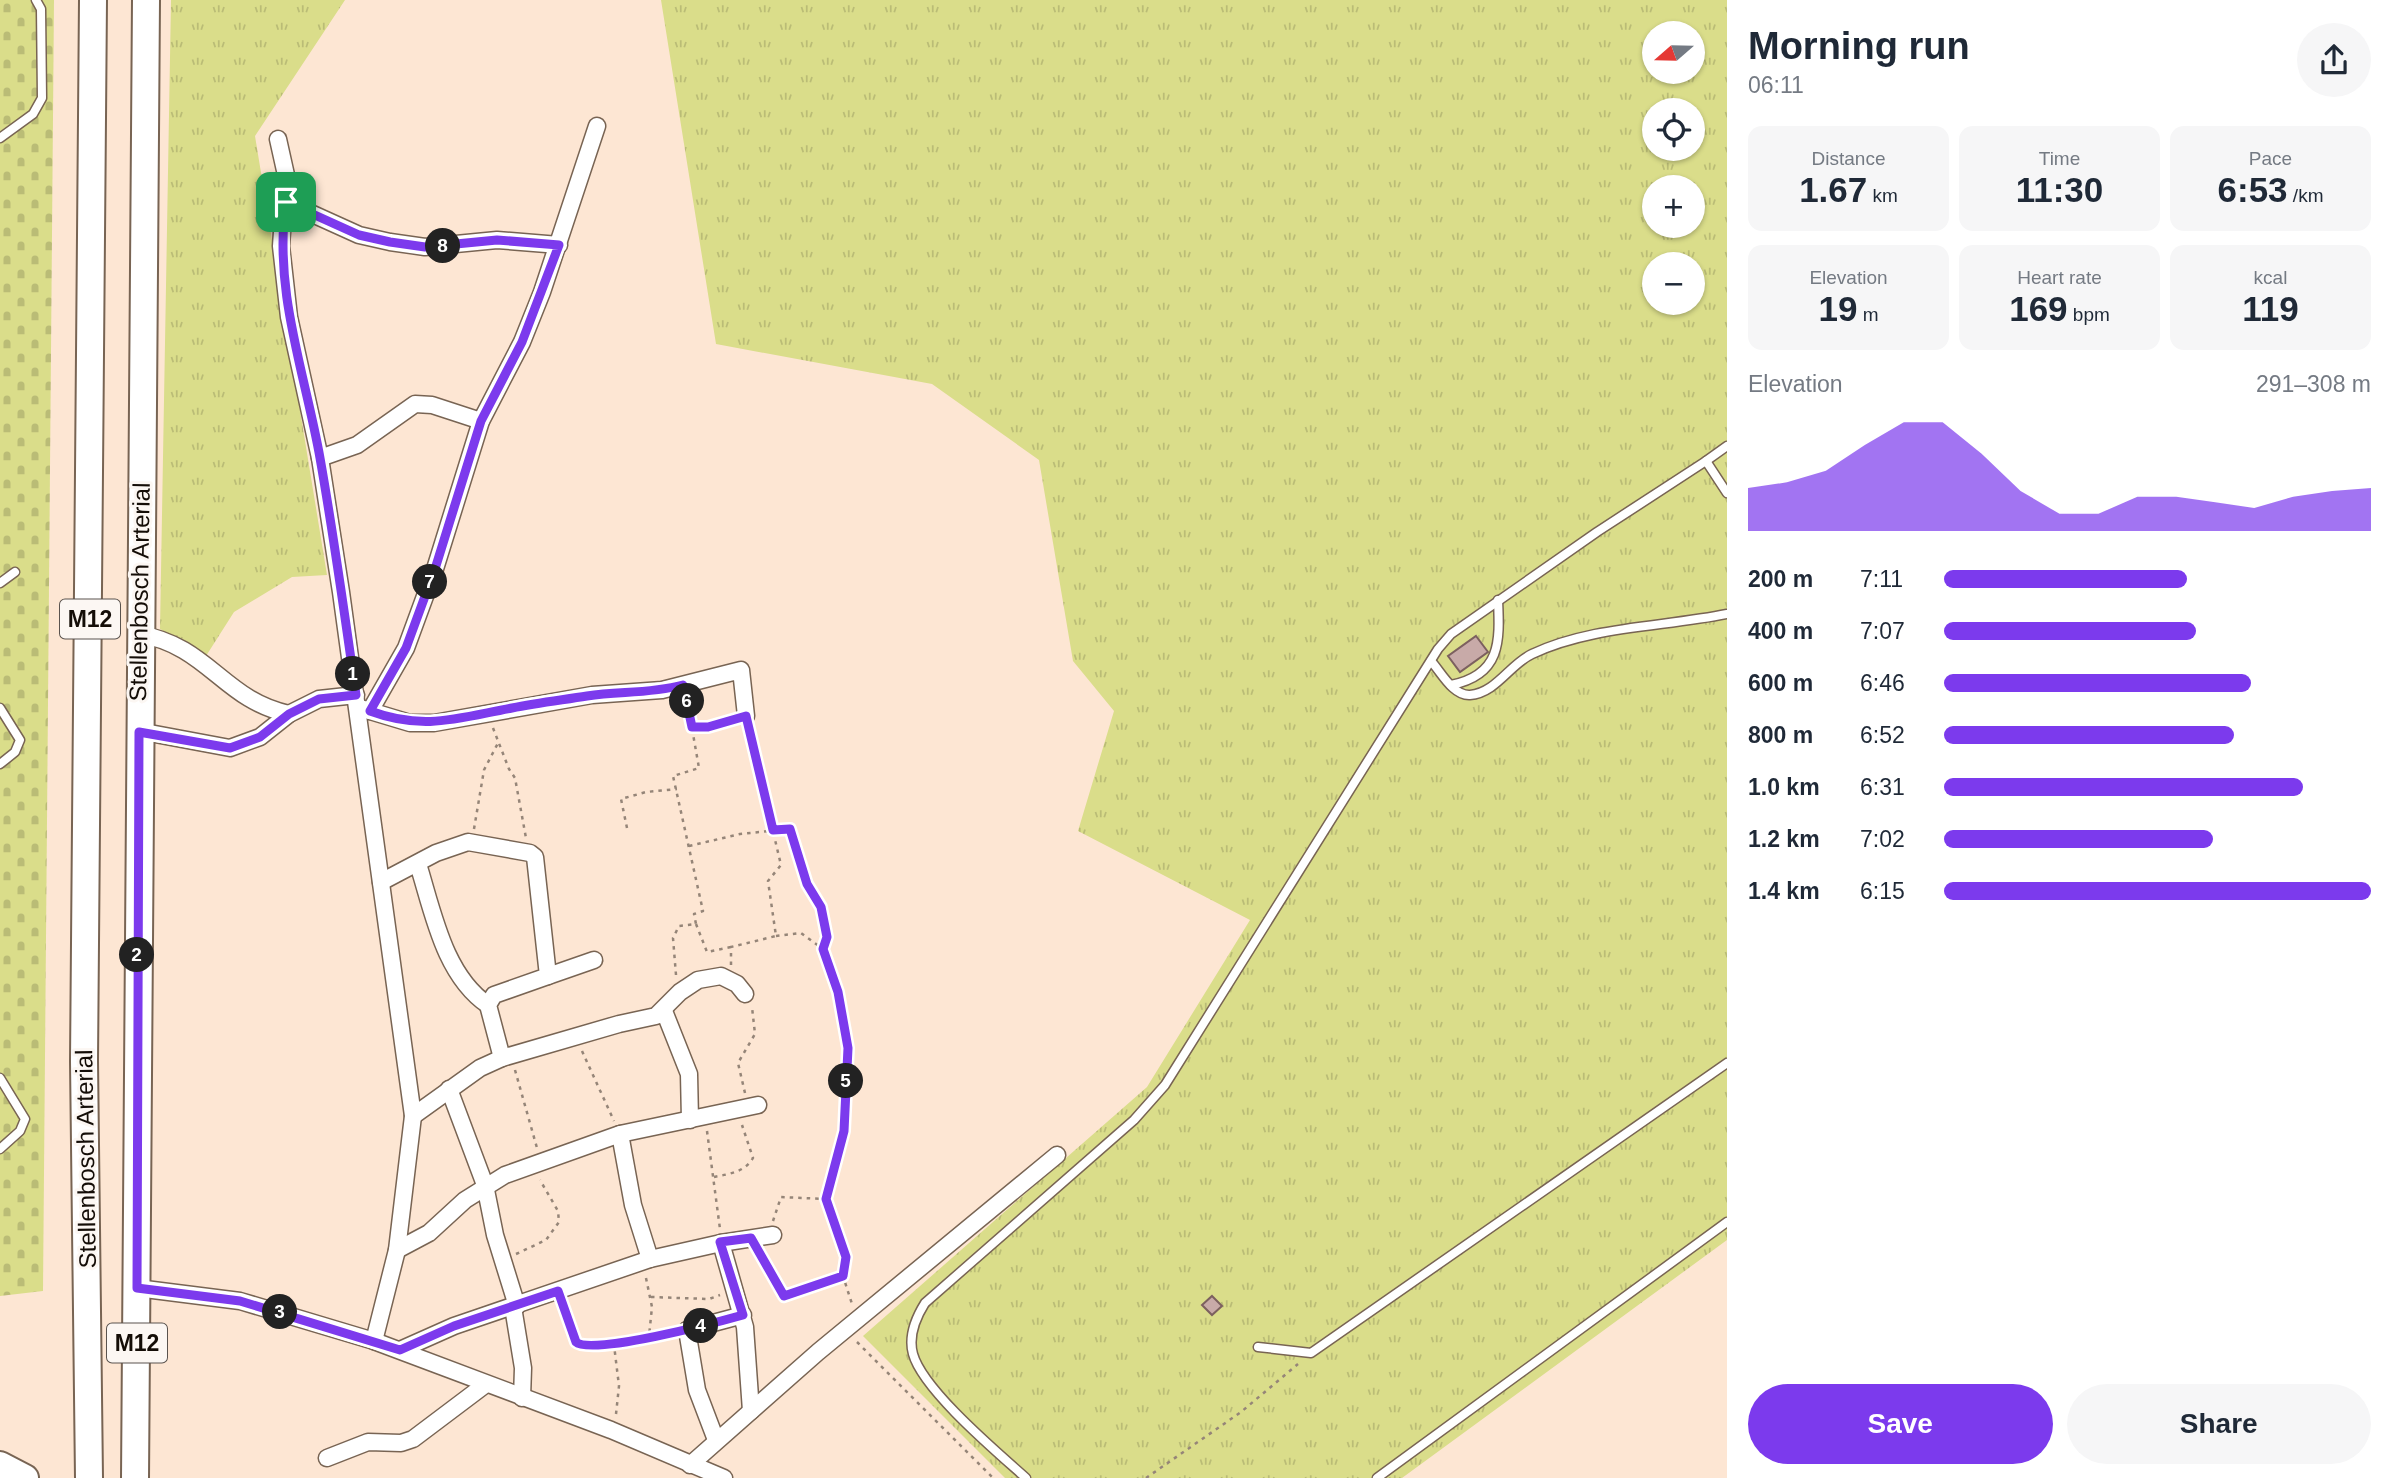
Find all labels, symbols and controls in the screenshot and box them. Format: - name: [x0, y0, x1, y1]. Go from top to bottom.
- north arrow: [1642, 21, 1704, 84]
- map controls: [1642, 21, 1705, 315]
- button: share: [2297, 23, 2371, 97]
- text: Morning run: [1748, 25, 1970, 67]
- text: 06:11: [1748, 72, 1804, 98]
- button: locate: [1642, 98, 1705, 161]
- text: Distance: [1812, 148, 1885, 169]
- text: Time: [2039, 148, 2080, 169]
- text: Pace: [2249, 148, 2292, 169]
- text: 1.67: [1799, 170, 1867, 209]
- text: 11:30: [2016, 170, 2103, 209]
- text: 6:53: [2218, 170, 2288, 209]
- pin: [256, 172, 316, 232]
- button: +: [1642, 175, 1705, 238]
- icon: arrive: [267, 183, 305, 221]
- text: km: [1867, 185, 1898, 206]
- text: /km: [2288, 185, 2323, 206]
- pin: 8: [426, 229, 460, 264]
- text: 8: [437, 235, 448, 256]
- button: −: [1642, 252, 1705, 315]
- text: Elevation: [1809, 267, 1888, 288]
- text: Heart rate: [2017, 267, 2102, 288]
- text: kcal: [2254, 267, 2287, 288]
- text: 19: [1818, 289, 1857, 328]
- text: 169: [2009, 289, 2068, 328]
- text: 119: [2242, 289, 2299, 328]
- text: m: [1857, 304, 1879, 325]
- text: bpm: [2068, 304, 2110, 325]
- text: Elevation: [1748, 371, 1843, 397]
- text: 291–308 m: [2256, 371, 2371, 397]
- street label: Stellenbosch Arterial: [124, 482, 155, 702]
- pin: 7: [412, 564, 448, 600]
- text: 200 m: [1748, 566, 1813, 592]
- text: 7:11: [1860, 566, 1903, 592]
- text: 7: [424, 571, 435, 592]
- road number: M12: [60, 600, 120, 638]
- text: 400 m: [1748, 618, 1813, 644]
- text: 7:07: [1860, 618, 1905, 644]
- pin: 1: [336, 656, 370, 692]
- text: 1: [347, 663, 358, 684]
- text: 600 m: [1748, 670, 1813, 696]
- text: 6:46: [1860, 670, 1905, 696]
- pin: 6: [670, 684, 704, 718]
- text: 6: [681, 690, 692, 711]
- text: 800 m: [1748, 722, 1813, 748]
- text: 6:52: [1860, 722, 1905, 748]
- text: 1.0 km: [1748, 774, 1820, 800]
- text: 6:31: [1860, 774, 1905, 800]
- text: 1.2 km: [1748, 826, 1820, 852]
- text: 7:02: [1860, 826, 1905, 852]
- text: 1.4 km: [1748, 878, 1820, 904]
- text: 6:15: [1860, 878, 1905, 904]
- pin: 2: [120, 937, 154, 972]
- text: 2: [131, 944, 142, 965]
- street label: Stellenbosch Arterial: [70, 1049, 101, 1269]
- pin: 5: [828, 1064, 864, 1098]
- text: 5: [840, 1070, 851, 1091]
- pin: 3: [262, 1294, 298, 1330]
- text: 3: [274, 1301, 285, 1322]
- pin: 4: [684, 1308, 718, 1344]
- text: 4: [695, 1315, 706, 1336]
- road number: M12: [107, 1324, 167, 1362]
- button: Save: [1748, 1384, 2053, 1464]
- button: Share: [2067, 1384, 2371, 1464]

